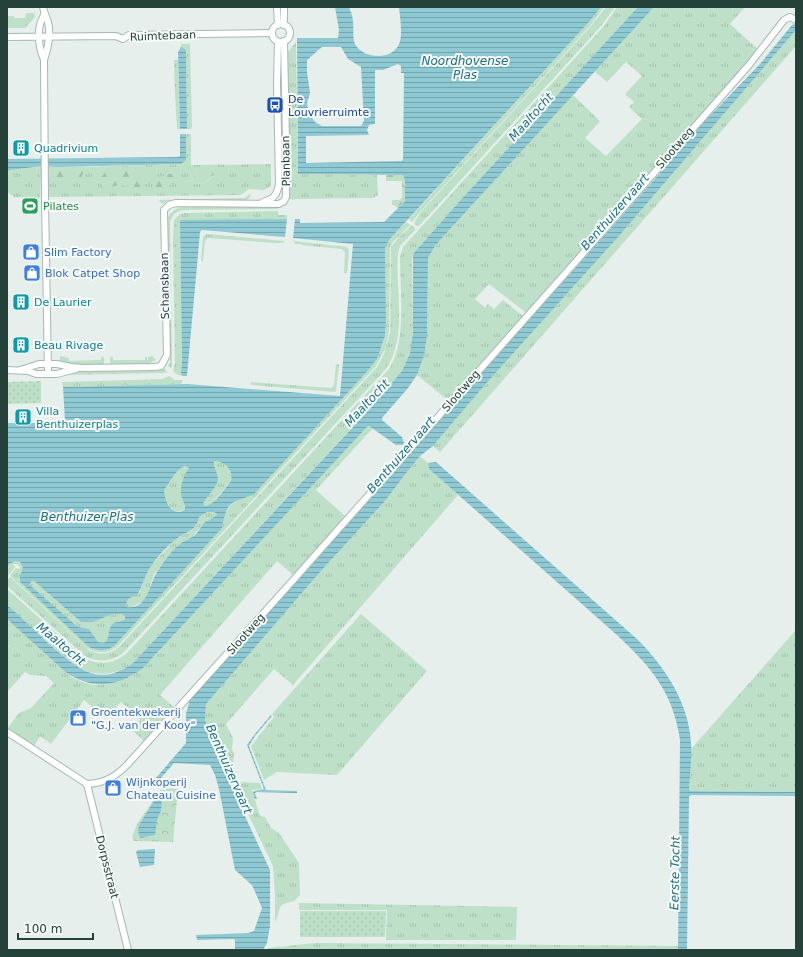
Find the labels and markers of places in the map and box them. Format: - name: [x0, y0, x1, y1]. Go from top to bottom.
- place label: De Louvrierruimte: [288, 93, 369, 119]
- bus stop icon: De Louvrierruimte: [265, 95, 285, 115]
- building icon: Quadrivium: [11, 138, 31, 158]
- place label: Quadrivium: [34, 142, 98, 155]
- sports icon: Pilates: [20, 196, 40, 216]
- place label: Pilates: [43, 200, 79, 213]
- shop icon: Slim Factory: [21, 242, 41, 262]
- place label: Slim Factory: [44, 246, 112, 259]
- shop icon: Blok Catpet Shop: [22, 263, 42, 283]
- place label: Blok Catpet Shop: [45, 267, 140, 280]
- building icon: De Laurier: [11, 292, 31, 312]
- place label: De Laurier: [34, 296, 92, 309]
- building icon: Beau Rivage: [11, 335, 31, 355]
- place label: Beau Rivage: [34, 339, 103, 352]
- place label: Villa Benthuizerplas: [36, 405, 118, 431]
- building icon: Villa Benthuizerplas: [13, 407, 33, 427]
- place label: Groentekwekerij "G.J. van der Kooy": [91, 706, 196, 732]
- shop icon: Groentekwekerij "G.J. van der Kooy": [68, 708, 88, 728]
- place label: Wijnkoperij Chateau Cuisine: [126, 776, 216, 802]
- shop icon: Wijnkoperij Chateau Cuisine: [103, 778, 123, 798]

